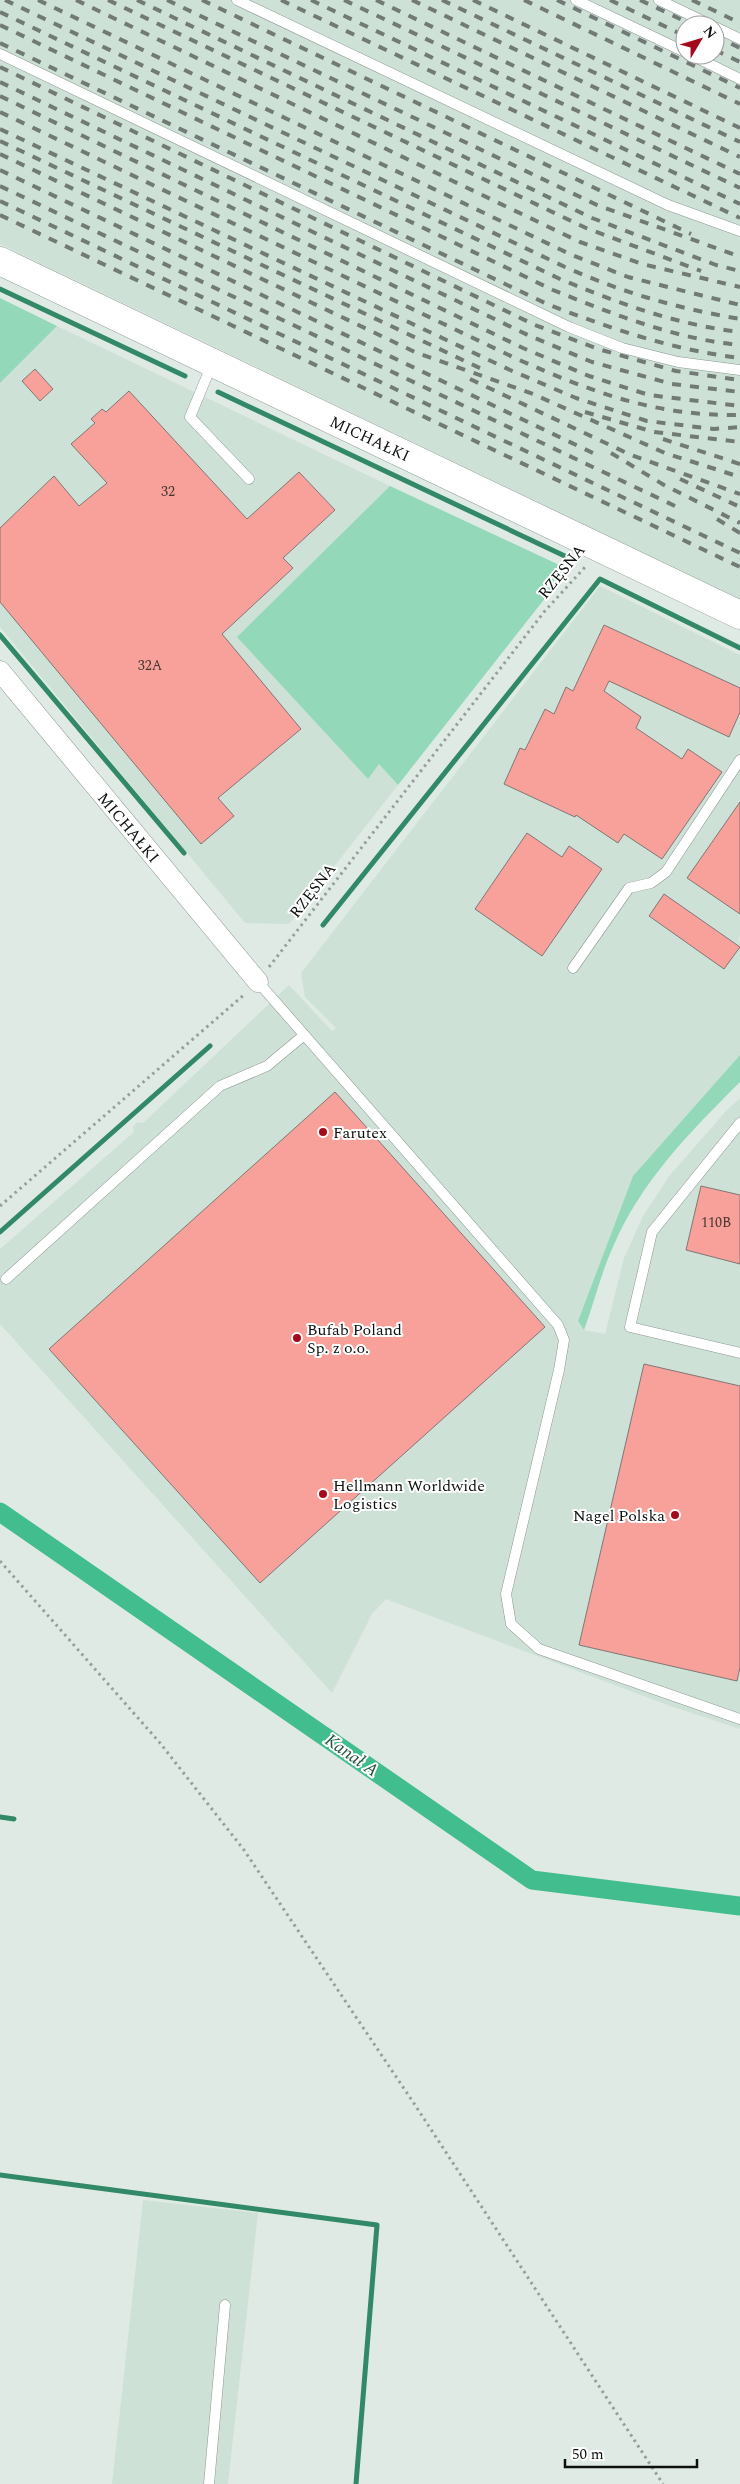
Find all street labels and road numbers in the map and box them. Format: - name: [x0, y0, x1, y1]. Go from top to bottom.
- street label: MICHAŁKI: [326, 410, 414, 468]
- street label: RZĘSNA: [532, 539, 591, 604]
- street label: MICHAŁKI: [91, 787, 165, 868]
- street label: RZĘSNA: [284, 858, 342, 923]

